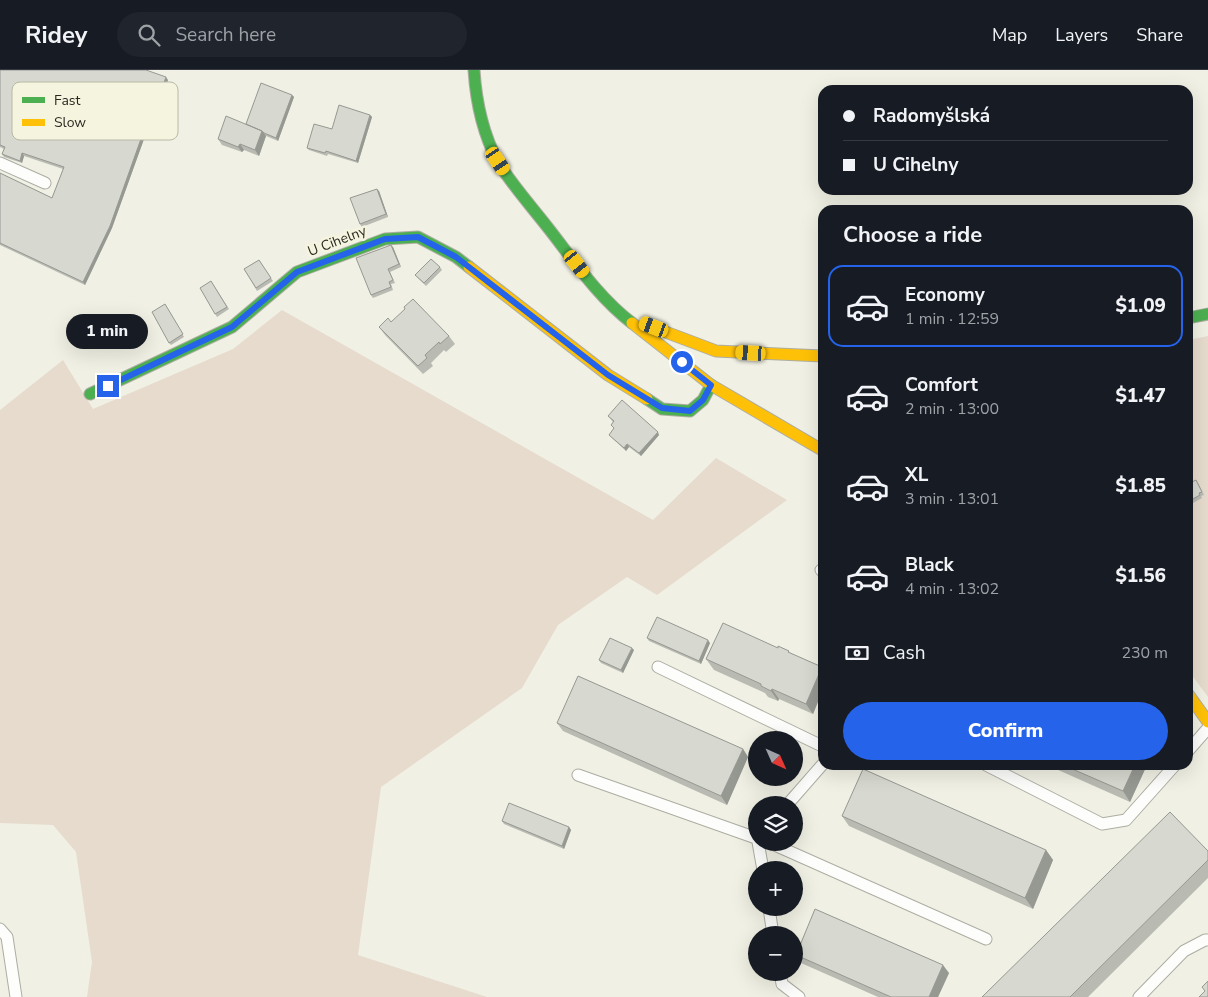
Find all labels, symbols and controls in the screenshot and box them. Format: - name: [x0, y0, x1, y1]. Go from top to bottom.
- search box: [117, 12, 467, 57]
- text: Ridey: [25, 19, 87, 51]
- icon: search: [135, 21, 163, 49]
- text: Search here: [175, 22, 276, 48]
- text: Map: [992, 23, 1027, 47]
- text: Layers: [1055, 23, 1108, 47]
- text: Share: [1136, 23, 1183, 47]
- legend: [12, 82, 178, 140]
- text: Fast: [54, 91, 80, 110]
- text: Radomyšlská: [873, 103, 990, 129]
- text: Slow: [54, 113, 86, 132]
- car: [483, 144, 512, 178]
- text: U Cihelny: [873, 152, 958, 178]
- text: Choose a ride: [843, 220, 982, 250]
- street label: U Cihelny: [305, 221, 370, 261]
- car: [561, 248, 592, 280]
- text: Economy: [905, 282, 985, 308]
- icon: car: [845, 284, 890, 329]
- text: $1.09: [1115, 293, 1166, 319]
- text: 1 min · 12:59: [905, 308, 999, 330]
- callout: 1 min: [67, 314, 149, 348]
- car: [637, 315, 670, 339]
- text: 1 min: [86, 320, 128, 342]
- car: [735, 345, 766, 361]
- route start: [671, 351, 693, 373]
- text: Comfort: [905, 372, 978, 398]
- icon: car: [845, 374, 890, 419]
- route end: [97, 375, 119, 397]
- text: $1.47: [1115, 383, 1166, 409]
- text: 2 min · 13:00: [905, 398, 999, 420]
- text: XL: [905, 462, 928, 488]
- icon: car: [845, 464, 890, 509]
- text: $1.85: [1115, 473, 1166, 499]
- text: 3 min · 13:01: [905, 488, 999, 510]
- text: Black: [905, 552, 954, 578]
- icon: car: [845, 554, 890, 599]
- text: $1.56: [1115, 563, 1166, 589]
- text: 4 min · 13:02: [905, 578, 999, 600]
- icon: cash: [843, 639, 871, 667]
- text: Cash: [883, 640, 925, 666]
- text: 230 m: [1121, 642, 1168, 664]
- button: Confirm: [843, 702, 1168, 760]
- north arrow: [748, 731, 802, 786]
- map controls: [748, 731, 803, 981]
- button: layers: [748, 796, 803, 851]
- button: +: [748, 861, 803, 916]
- button: −: [748, 926, 803, 981]

